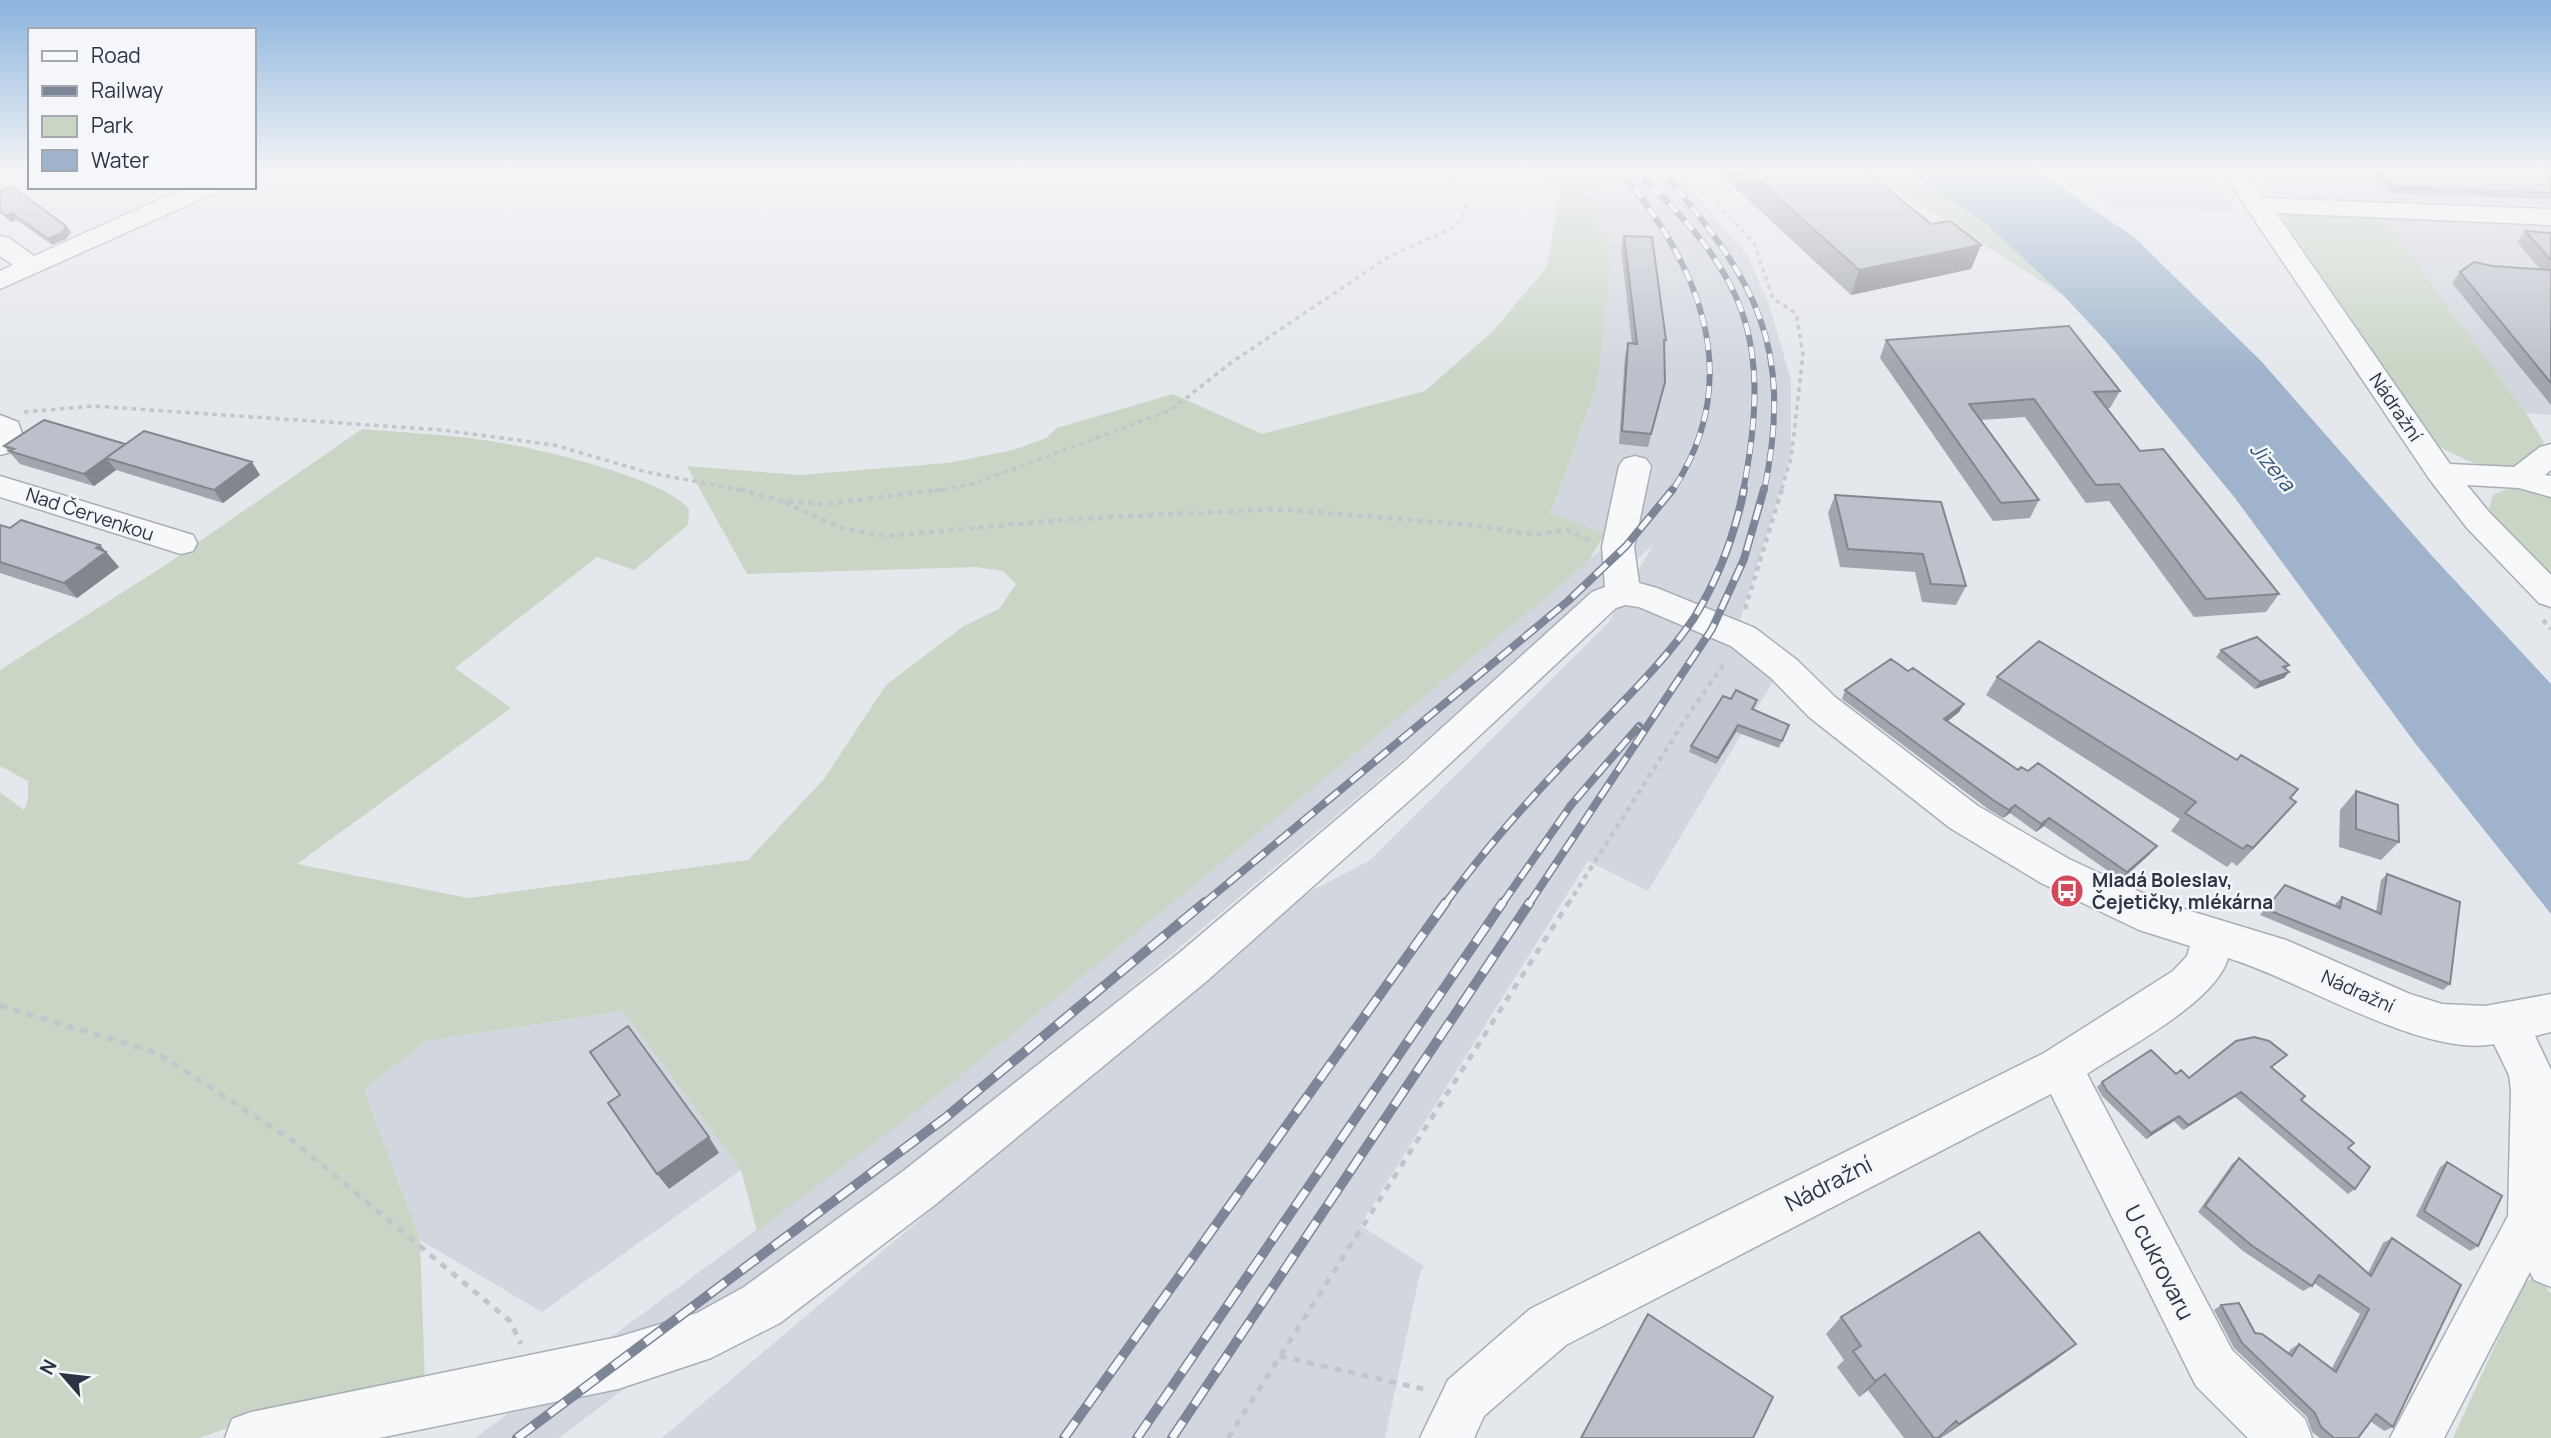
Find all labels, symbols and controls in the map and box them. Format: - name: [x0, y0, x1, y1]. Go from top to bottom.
- legend: [28, 28, 256, 189]
- text: Road: [91, 41, 141, 69]
- text: Railway: [91, 76, 163, 104]
- text: Park: [91, 111, 133, 139]
- text: Water: [91, 146, 150, 174]
- street label: Nádražní: [2364, 368, 2428, 446]
- water label: Jizera: [2244, 436, 2303, 497]
- street label: Nad Červenkou: [23, 481, 157, 547]
- place label: Mladá Boleslav, Čejetičky, mlékárna: [2092, 867, 2273, 915]
- bus stop icon: Mladá Boleslav, Čejetičky, mlékárna: [2048, 872, 2086, 910]
- street label: Nádražní: [2317, 963, 2399, 1019]
- street label: Nádražní: [1779, 1147, 1877, 1219]
- street label: U cukrovaru: [2117, 1199, 2203, 1325]
- north arrow: [28, 1340, 98, 1410]
- text: N: [33, 1355, 63, 1379]

